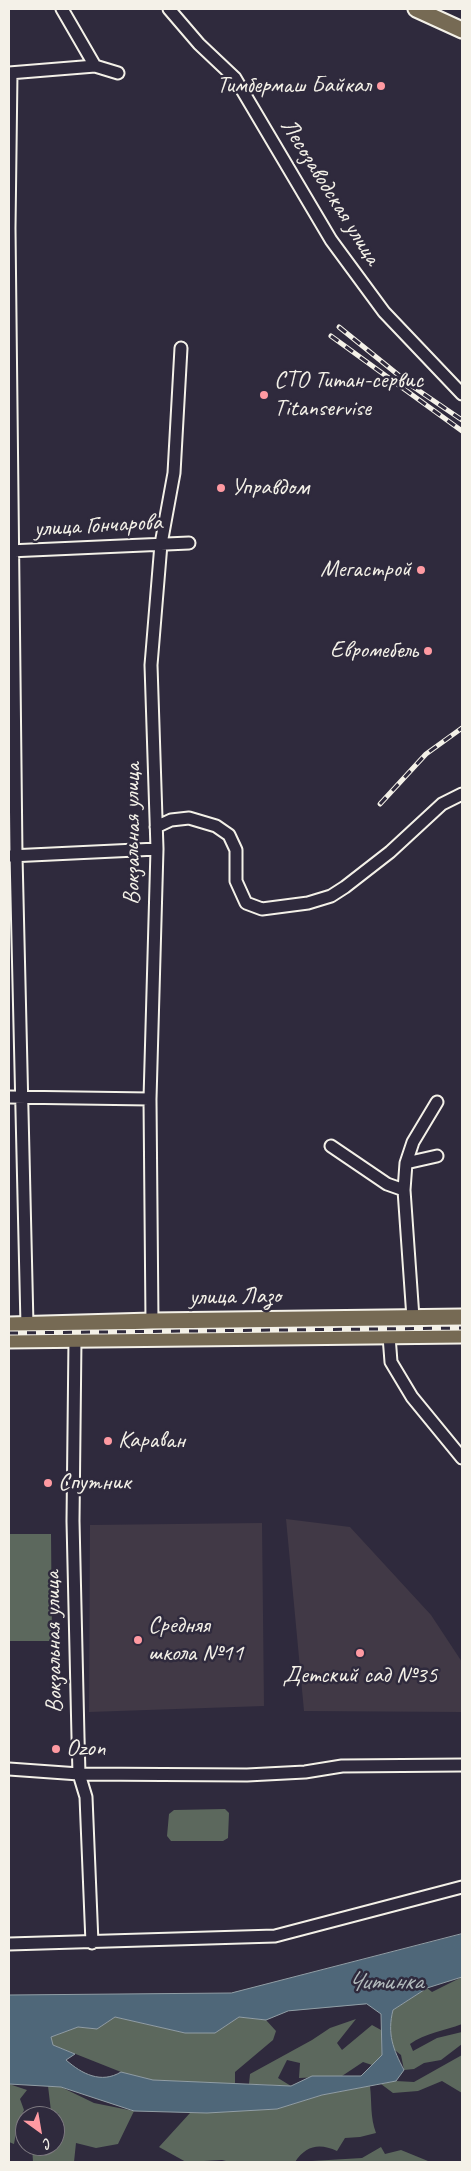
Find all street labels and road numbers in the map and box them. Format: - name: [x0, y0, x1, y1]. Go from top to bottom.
- street label: Лесозаводская улица: [274, 114, 386, 270]
- street label: улица Гончарова: [33, 508, 163, 544]
- street label: Вокзальная улица: [119, 763, 147, 905]
- street label: улица Лазо: [189, 1282, 281, 1312]
- street label: Вокзальная улица: [38, 1571, 70, 1713]

